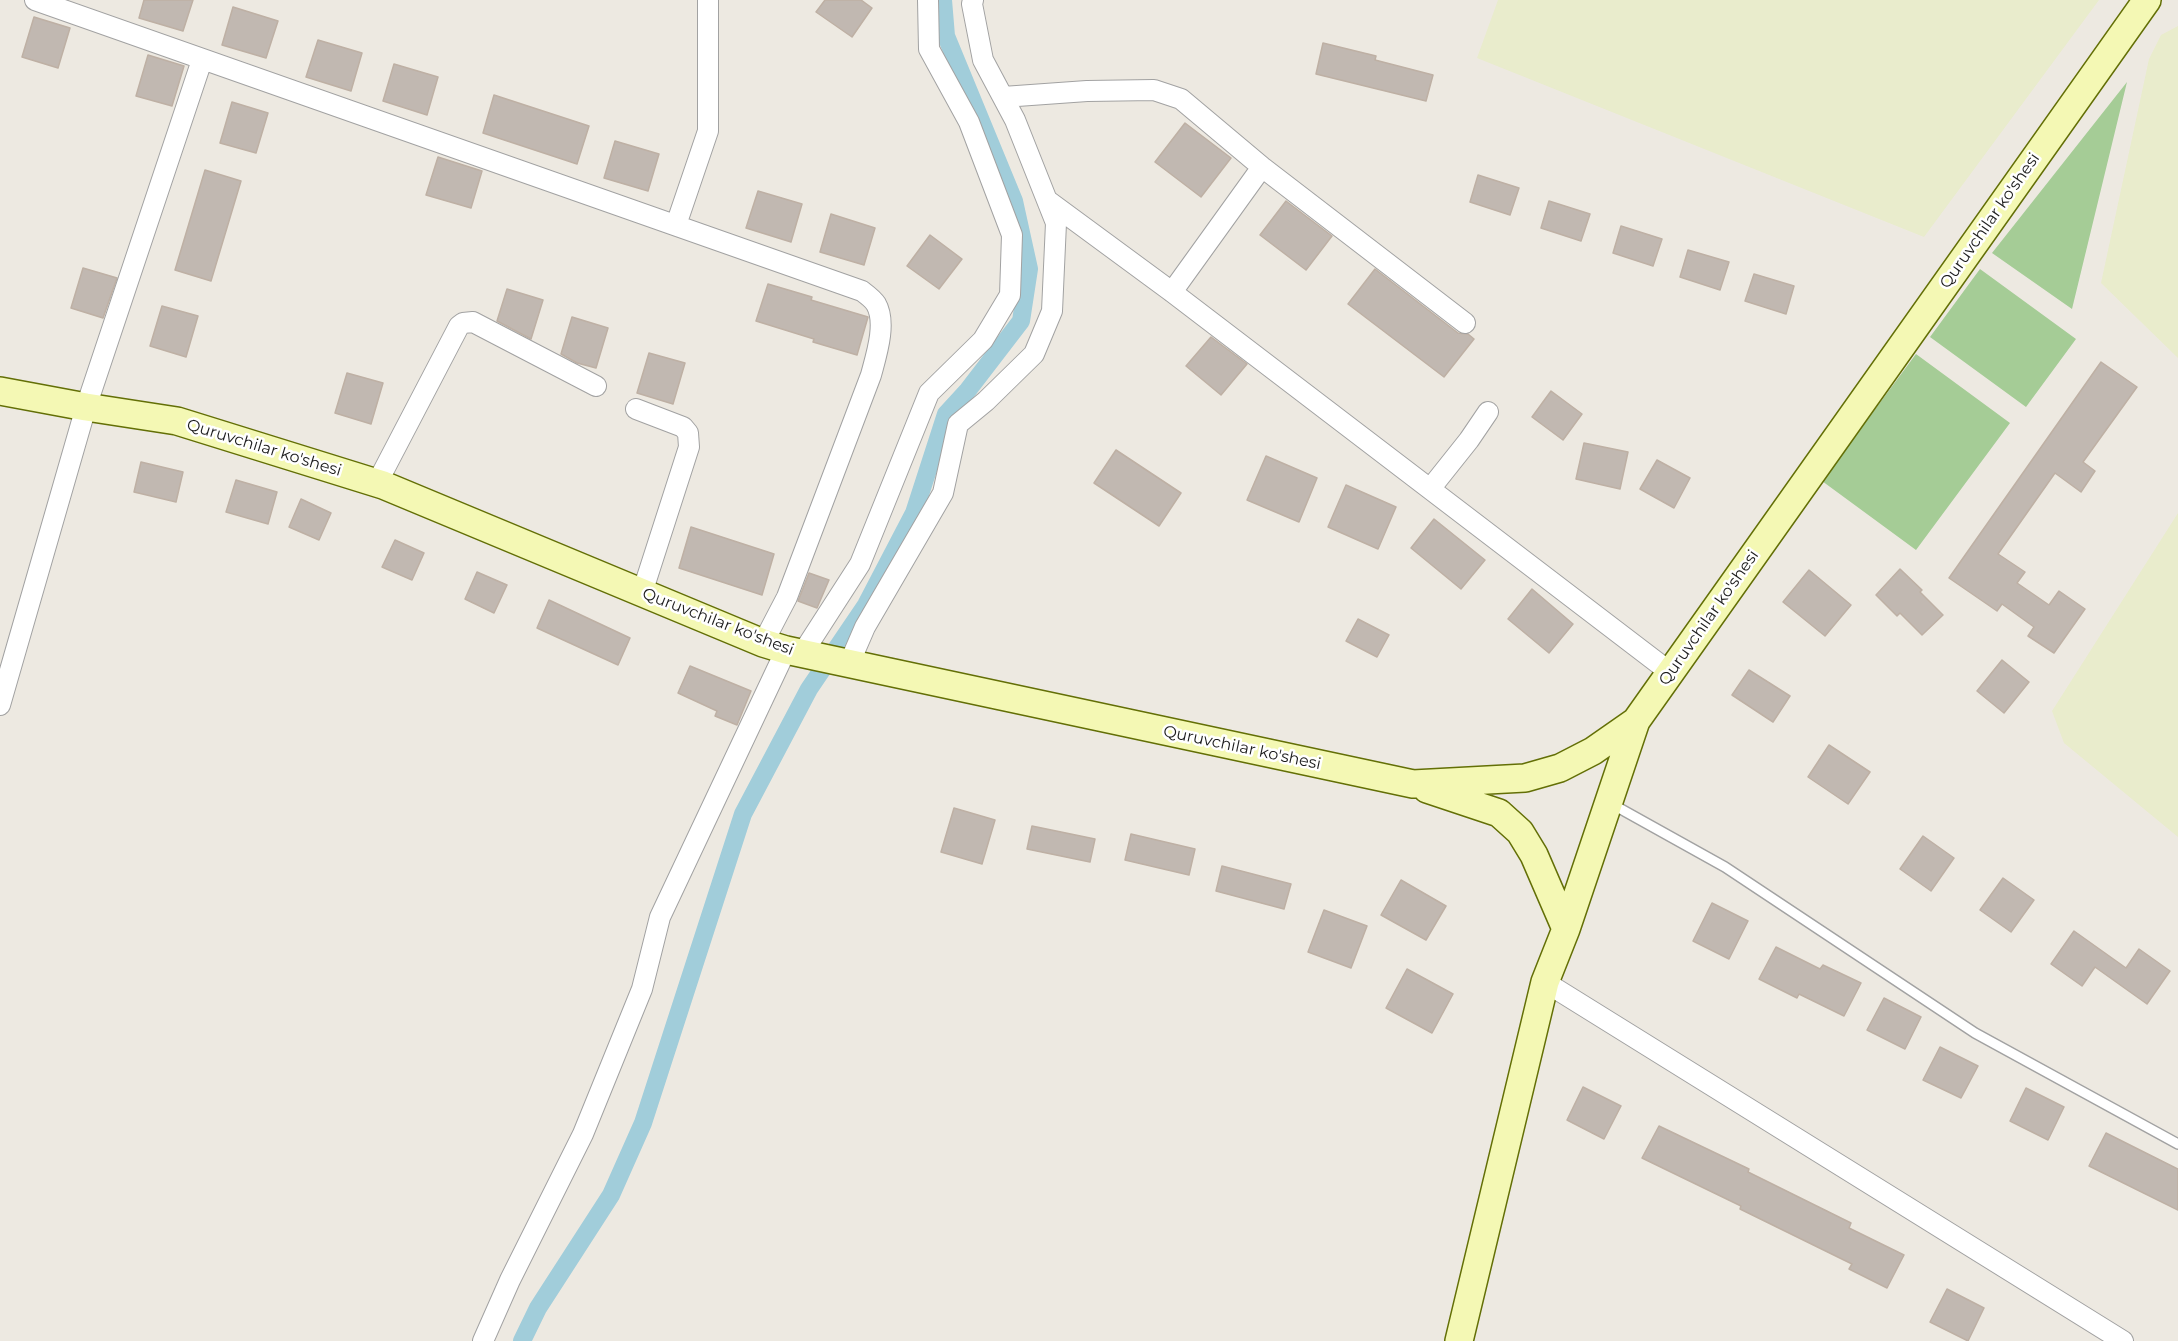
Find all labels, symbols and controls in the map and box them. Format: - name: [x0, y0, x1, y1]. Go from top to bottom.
- street label: Quruvchilar ko'shesi: [1936, 150, 2044, 292]
- street label: Quruvchilar ko'shesi: [184, 415, 344, 481]
- street label: Quruvchilar ko'shesi: [1655, 547, 1763, 689]
- street label: Quruvchilar ko'shesi: [640, 584, 796, 660]
- street label: Quruvchilar ko'shesi: [1161, 722, 1323, 774]

